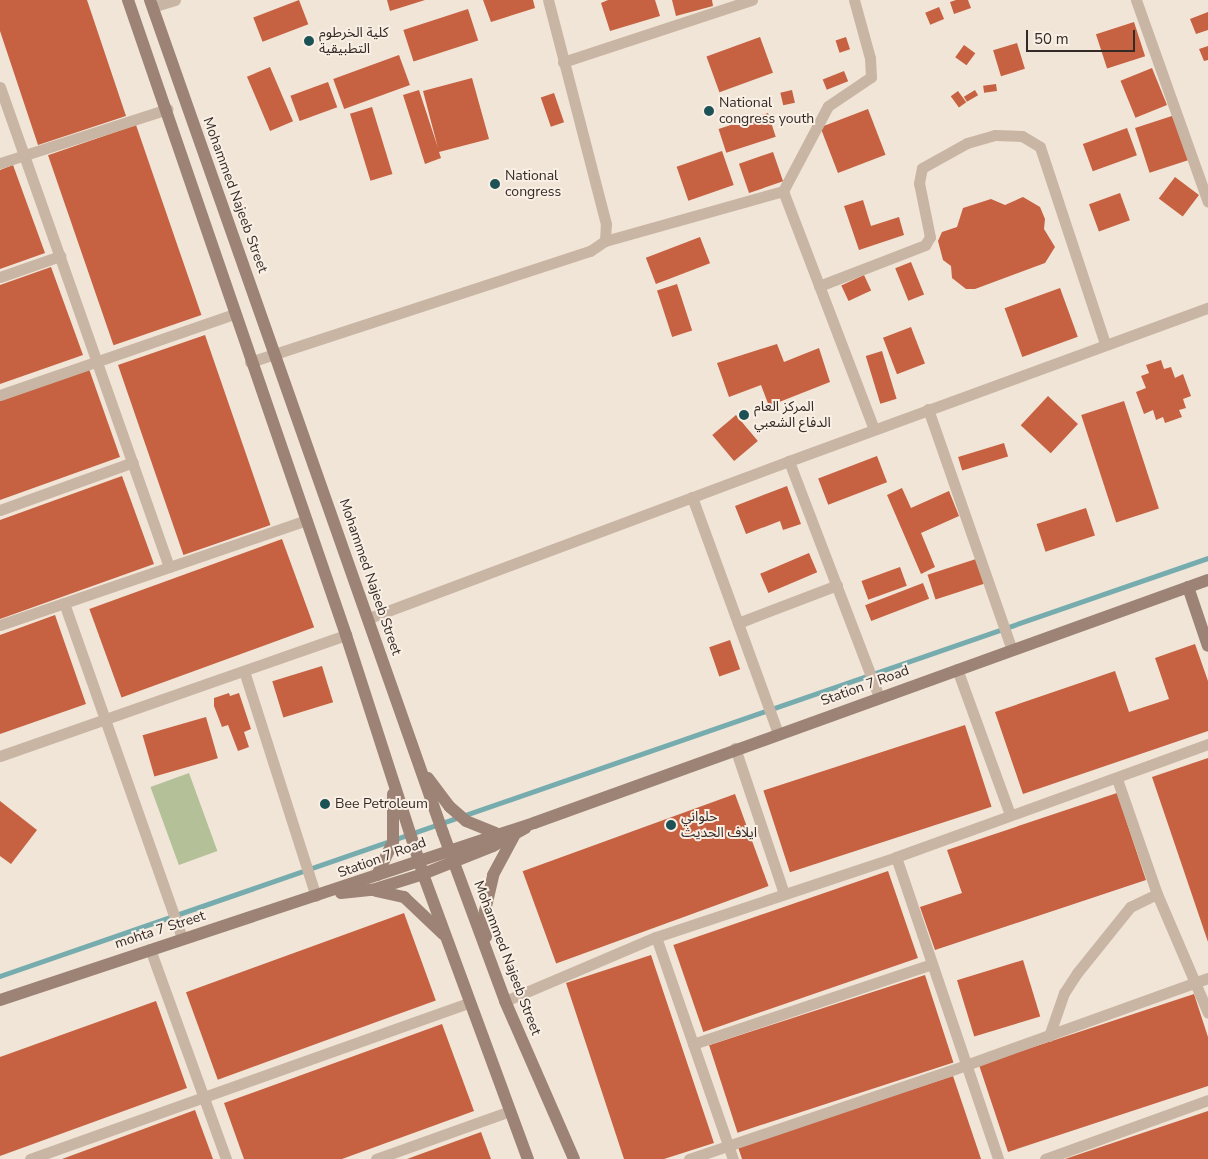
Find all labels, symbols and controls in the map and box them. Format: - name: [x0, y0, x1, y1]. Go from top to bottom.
- scale bar: [1028, 20, 1137, 52]
- place label: كلية الخرطوم التطبيقية: [319, 25, 388, 58]
- text: 50 m: [1034, 29, 1069, 49]
- marker: كلية الخرطوم التطبيقية: [303, 35, 315, 47]
- place label: National congress youth: [719, 95, 814, 128]
- marker: National congress youth: [703, 105, 715, 117]
- street label: Mohammed Najeeb Street: [199, 115, 271, 275]
- place label: National congress: [505, 168, 561, 200]
- marker: National congress: [489, 178, 501, 190]
- place label: المركز العام الدفاع الشعبي: [754, 399, 831, 432]
- marker: المركز العام الدفاع الشعبي: [738, 409, 750, 421]
- street label: Mohammed Najeeb Street: [335, 497, 405, 657]
- street label: Station 7 Road: [818, 662, 912, 710]
- place label: Bee Petroleum: [335, 796, 428, 812]
- marker: Bee Petroleum: [319, 798, 331, 810]
- place label: حلواني ايلاف الحديث: [681, 809, 757, 842]
- marker: حلواني ايلاف الحديث: [665, 819, 677, 831]
- street label: Station 7 Road: [335, 834, 429, 882]
- street label: Mohammed Najeeb Street: [470, 878, 544, 1038]
- street label: mohta 7 Street: [113, 908, 207, 952]

